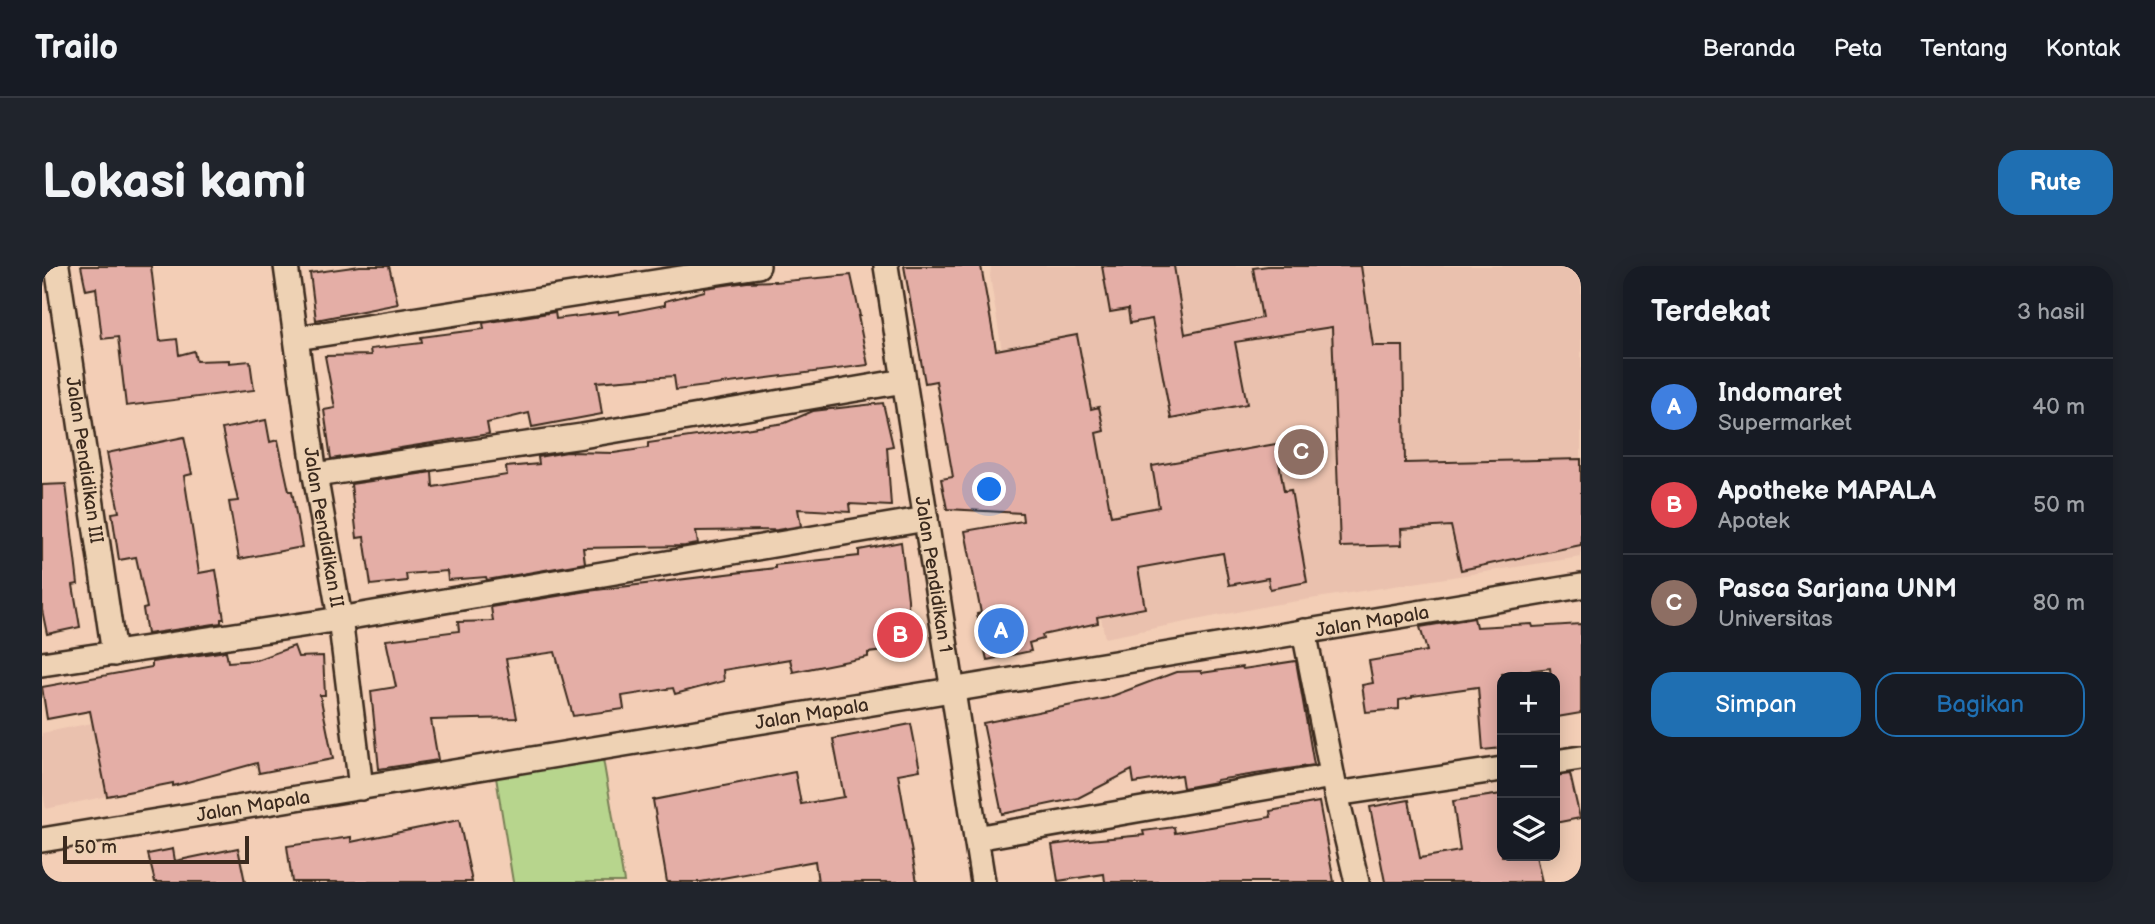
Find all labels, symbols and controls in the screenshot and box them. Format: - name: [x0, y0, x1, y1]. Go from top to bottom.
- text: Trailo: [35, 28, 118, 68]
- text: Beranda: [1702, 34, 1796, 63]
- text: Peta: [1834, 34, 1882, 63]
- text: Tentang: [1920, 34, 2008, 63]
- text: Kontak: [2046, 34, 2120, 63]
- button: Rute: [1998, 150, 2113, 215]
- text: Lokasi kami: [42, 153, 306, 212]
- text: Terdekat: [1651, 294, 1770, 330]
- text: 3 hasil: [2017, 298, 2085, 326]
- street label: Jalan Pendidikan III: [60, 375, 108, 545]
- text: Indomaret: [1718, 378, 1842, 409]
- text: A: [1667, 393, 1681, 421]
- text: 40 m: [2032, 393, 2085, 421]
- text: Supermarket: [1718, 409, 1852, 437]
- pin: C: [1278, 426, 1324, 478]
- street label: Jalan Pendidikan II: [298, 446, 348, 610]
- your location: [972, 472, 1006, 506]
- text: Apotheke MAPALA: [1718, 476, 1936, 507]
- text: B: [1666, 491, 1682, 519]
- text: 50 m: [2033, 491, 2085, 519]
- street label: Jalan Pendidikan 1: [909, 495, 957, 654]
- text: Apotek: [1718, 507, 1789, 535]
- text: Pasca Sarjana UNM: [1718, 574, 1957, 605]
- text: C: [1666, 589, 1682, 617]
- text: 80 m: [2033, 589, 2085, 617]
- street label: Jalan Mapala: [1314, 601, 1431, 643]
- pin: A: [978, 605, 1024, 657]
- text: Universitas: [1718, 605, 1833, 633]
- pin: B: [877, 609, 923, 661]
- map controls: [1497, 672, 1560, 861]
- button: +: [1497, 672, 1560, 735]
- button: Simpan: [1651, 672, 1861, 737]
- button: Bagikan: [1875, 672, 2085, 737]
- street label: Jalan Mapala: [753, 694, 870, 735]
- button: −: [1497, 735, 1560, 798]
- street label: Jalan Mapala: [195, 786, 312, 827]
- button: layers: [1497, 798, 1560, 861]
- scale bar: [63, 833, 248, 865]
- text: 50 m: [74, 836, 117, 859]

